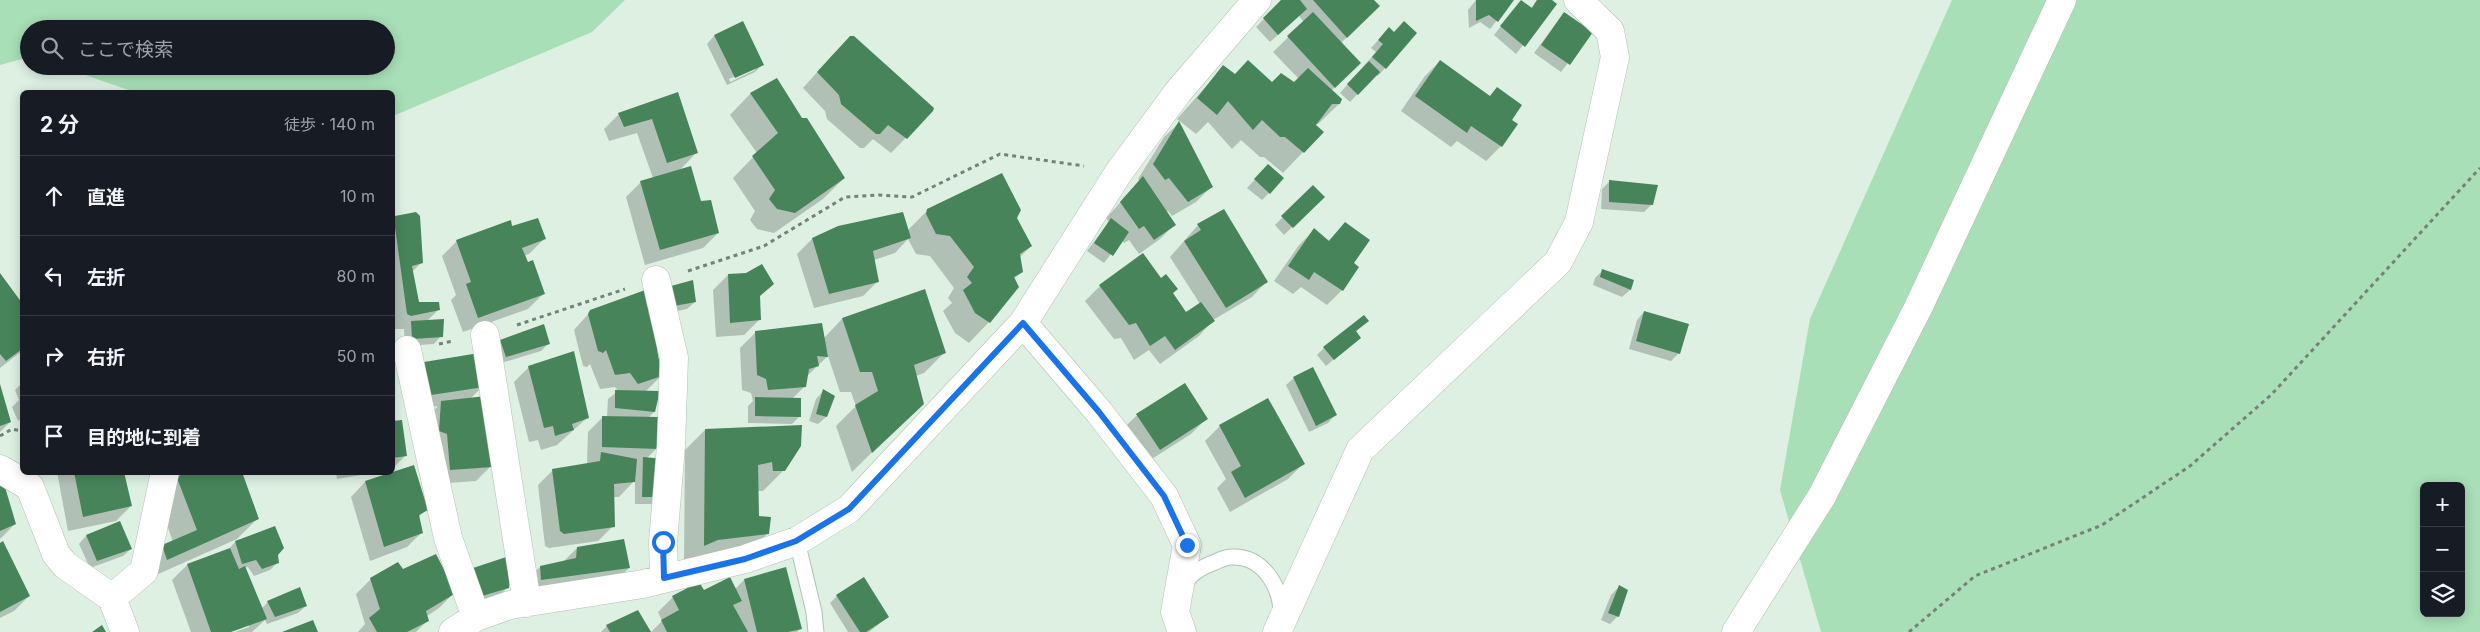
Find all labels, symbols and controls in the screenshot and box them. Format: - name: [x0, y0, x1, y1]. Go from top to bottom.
- search box: [20, 20, 395, 75]
- icon: search: [38, 34, 66, 62]
- text: ここで検索: [78, 38, 173, 61]
- text: 2 分: [40, 112, 79, 137]
- text: 徒歩 · 140 m: [284, 114, 375, 134]
- icon: ahead: [40, 182, 68, 210]
- text: 直進: [87, 186, 125, 209]
- text: 10 m: [340, 186, 375, 206]
- icon: left: [40, 262, 68, 290]
- text: 左折: [87, 266, 125, 289]
- text: 80 m: [336, 266, 375, 286]
- icon: right: [40, 342, 68, 370]
- text: 右折: [87, 346, 125, 369]
- text: 50 m: [337, 346, 375, 366]
- icon: arrive: [40, 422, 68, 450]
- text: 目的地に到着: [87, 426, 201, 449]
- map controls: [2420, 482, 2465, 617]
- button: +: [2420, 482, 2465, 527]
- button: −: [2420, 527, 2465, 572]
- route start: [652, 531, 675, 554]
- route end: [1176, 534, 1199, 557]
- button: layers: [2420, 572, 2465, 617]

